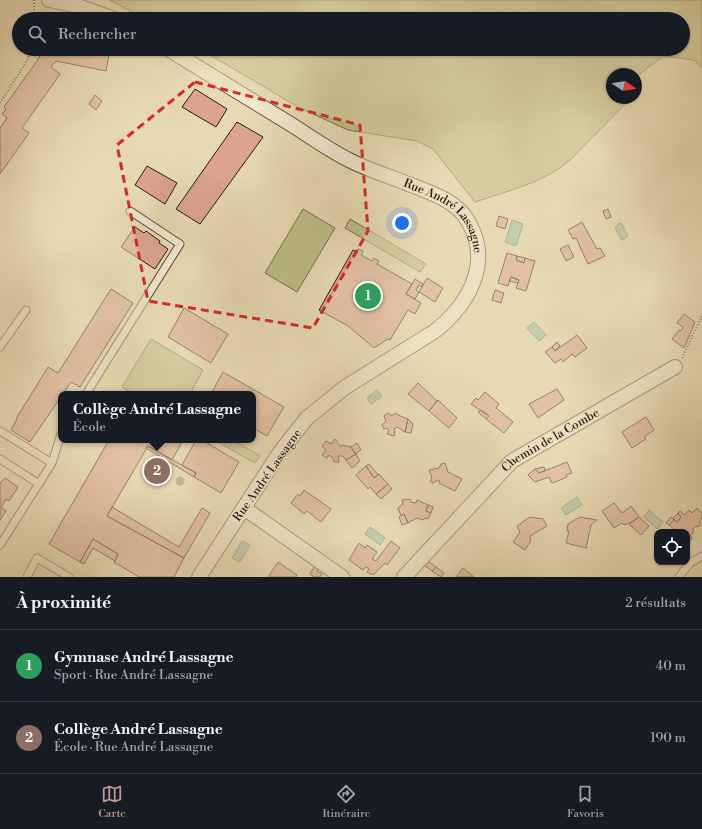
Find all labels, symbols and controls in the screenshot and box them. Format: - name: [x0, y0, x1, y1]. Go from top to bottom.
- search box: [12, 12, 690, 56]
- icon: search: [26, 23, 48, 45]
- text: Rechercher: [58, 25, 137, 44]
- north arrow: [606, 68, 642, 104]
- street label: Rue André Lassagne: [401, 176, 485, 254]
- your location: [392, 213, 412, 233]
- pin: 1: [355, 281, 381, 311]
- popup: [58, 391, 256, 443]
- text: Collège André Lassagne: [73, 400, 241, 419]
- street label: Chemin de la Combe: [499, 405, 602, 475]
- text: École: [73, 419, 106, 435]
- street label: Rue André Lassagne: [230, 426, 305, 524]
- pin: 2: [144, 456, 170, 486]
- map controls: [654, 529, 690, 565]
- button: locate: [654, 529, 690, 565]
- text: À proximité: [16, 592, 111, 614]
- text: 2 résultats: [625, 595, 686, 611]
- text: Gymnase André Lassagne: [54, 648, 234, 667]
- text: 1: [26, 658, 32, 674]
- text: 40 m: [656, 658, 686, 674]
- text: Sport · Rue André Lassagne: [54, 667, 213, 683]
- text: Collège André Lassagne: [54, 720, 223, 739]
- text: 2: [25, 730, 33, 746]
- text: 190 m: [650, 730, 686, 746]
- text: École · Rue André Lassagne: [54, 739, 213, 755]
- tab: Carte: [98, 783, 126, 821]
- tab: Itinéraire: [322, 783, 370, 821]
- tab: Favoris: [567, 783, 604, 821]

